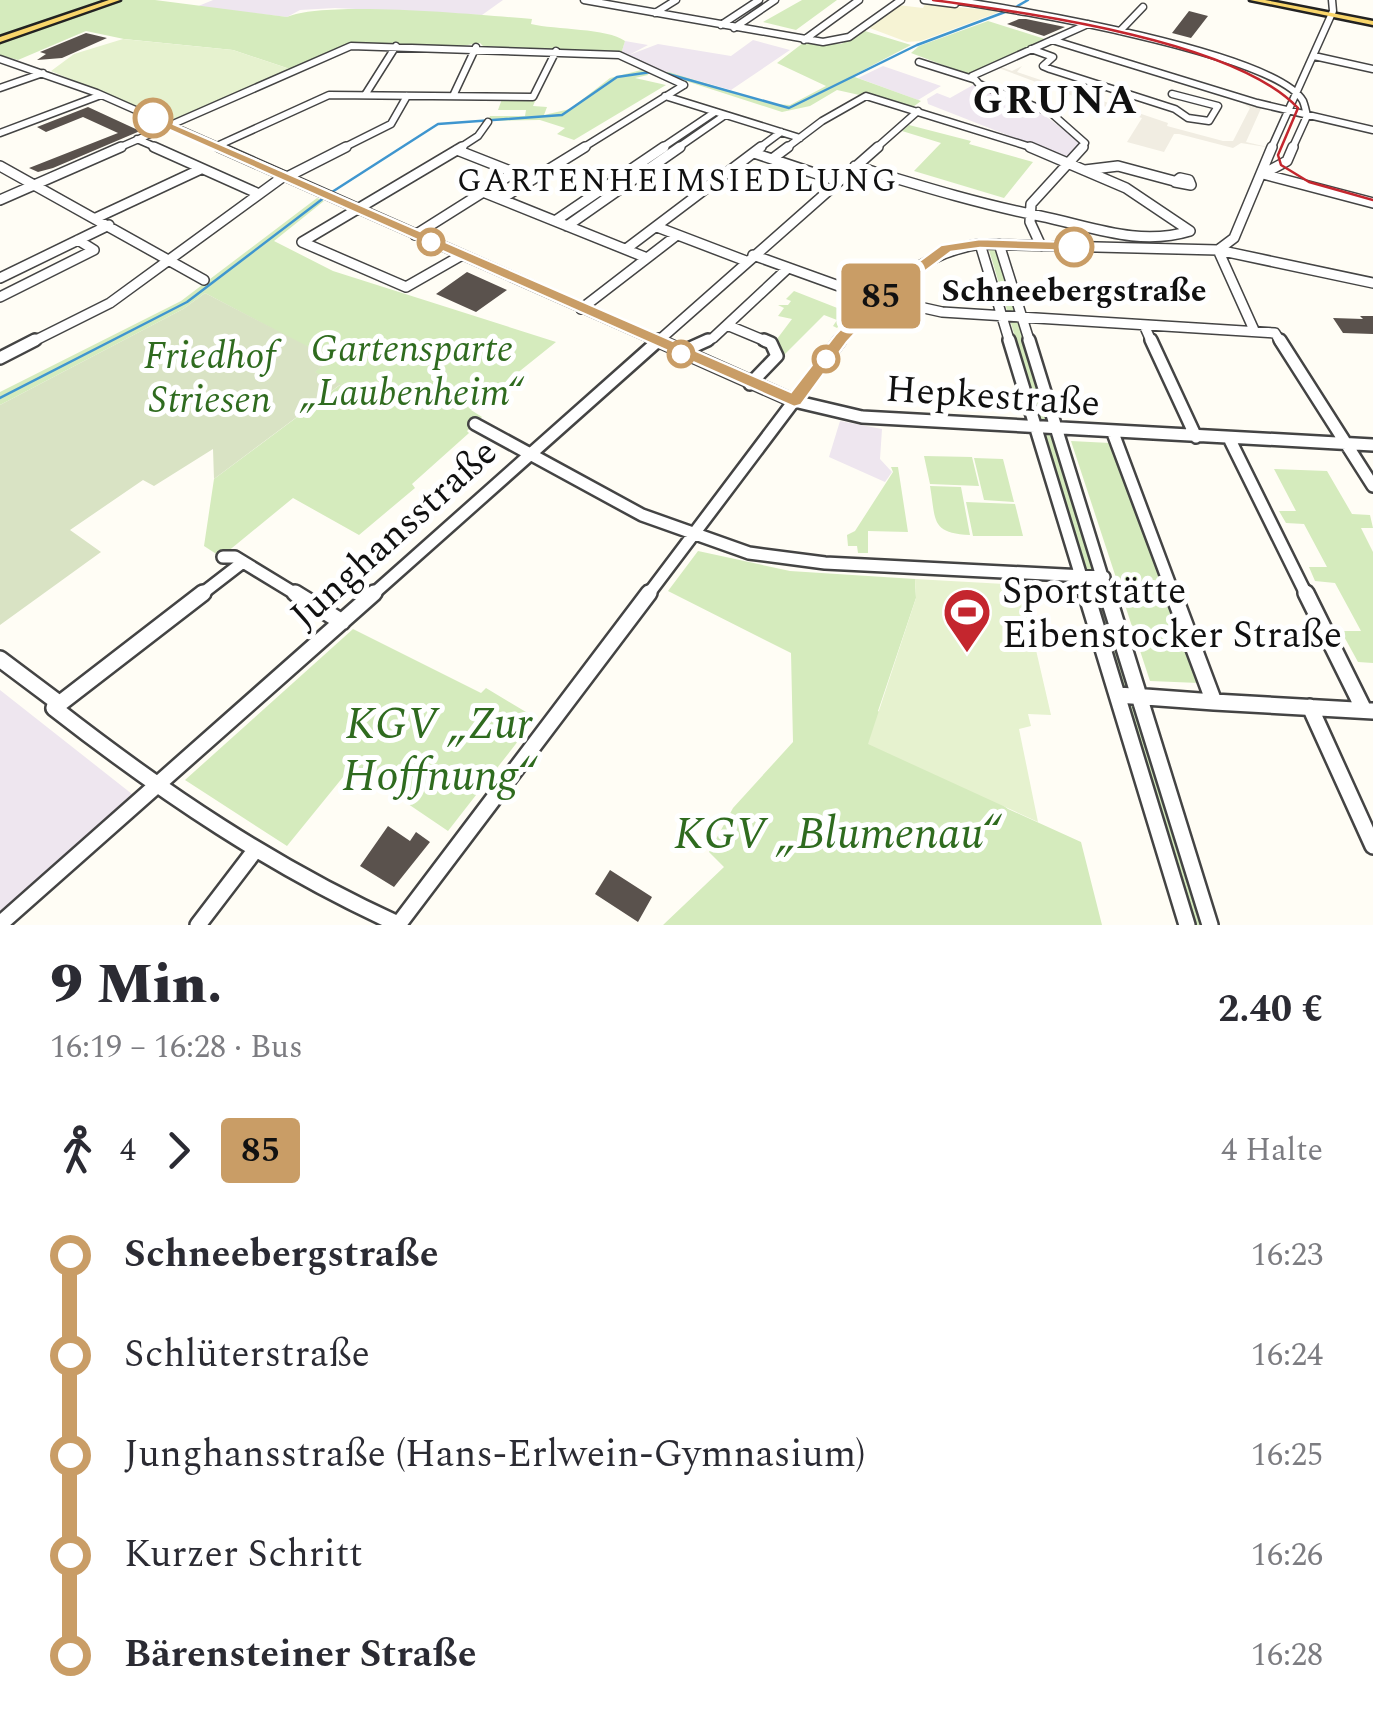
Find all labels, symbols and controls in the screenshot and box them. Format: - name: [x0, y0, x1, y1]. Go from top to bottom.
- district label: GRUNA: [973, 71, 1139, 132]
- unlabelled marker: [134, 99, 172, 137]
- district label: GARTENHEIMSIEDLUNG: [457, 157, 899, 206]
- marker: Schneebergstraße: [1055, 228, 1093, 266]
- unlabelled marker: [418, 229, 444, 255]
- line badge: 85: [836, 264, 926, 328]
- place label: Schneebergstraße: [941, 267, 1207, 316]
- text: 85: [861, 270, 901, 323]
- park label: Gartensparte „Laubenheim“: [299, 321, 525, 423]
- park label: Friedhof Striesen: [144, 328, 282, 430]
- unlabelled marker: [668, 341, 694, 367]
- unlabelled marker: [813, 346, 839, 372]
- street label: Hepkestraße: [884, 361, 1102, 433]
- street label: Junghansstraße: [278, 425, 511, 644]
- place label: Sportstätte Eibenstocker Straße: [1002, 563, 1342, 665]
- sports icon: Sportstätte Eibenstocker Straße: [941, 586, 993, 654]
- park label: KGV „Zur Hoffnung“: [342, 690, 538, 811]
- park label: KGV „Blumenau“: [674, 800, 1002, 869]
- text: 9 Min.: [50, 944, 222, 1027]
- text: 2.40 €: [1218, 981, 1323, 1039]
- text: 16:19 – 16:28 · Bus: [50, 1023, 303, 1072]
- icon: walk: [50, 1123, 105, 1178]
- icon: forward: [151, 1123, 206, 1178]
- text: 85: [241, 1124, 280, 1177]
- text: 4: [120, 1126, 136, 1175]
- text: 4 Halte: [1221, 1126, 1323, 1175]
- text: Schneebergstraße: [124, 1226, 439, 1284]
- text: 16:23: [1251, 1231, 1323, 1280]
- text: Schlüterstraße: [124, 1326, 370, 1384]
- text: 16:24: [1251, 1331, 1323, 1380]
- text: Junghansstraße (Hans-Erlwein-Gymnasium): [124, 1426, 865, 1484]
- text: 16:25: [1251, 1431, 1323, 1480]
- text: Kurzer Schritt: [124, 1526, 363, 1584]
- text: 16:26: [1251, 1531, 1323, 1580]
- text: Bärensteiner Straße: [124, 1626, 477, 1684]
- text: 16:28: [1251, 1631, 1323, 1680]

